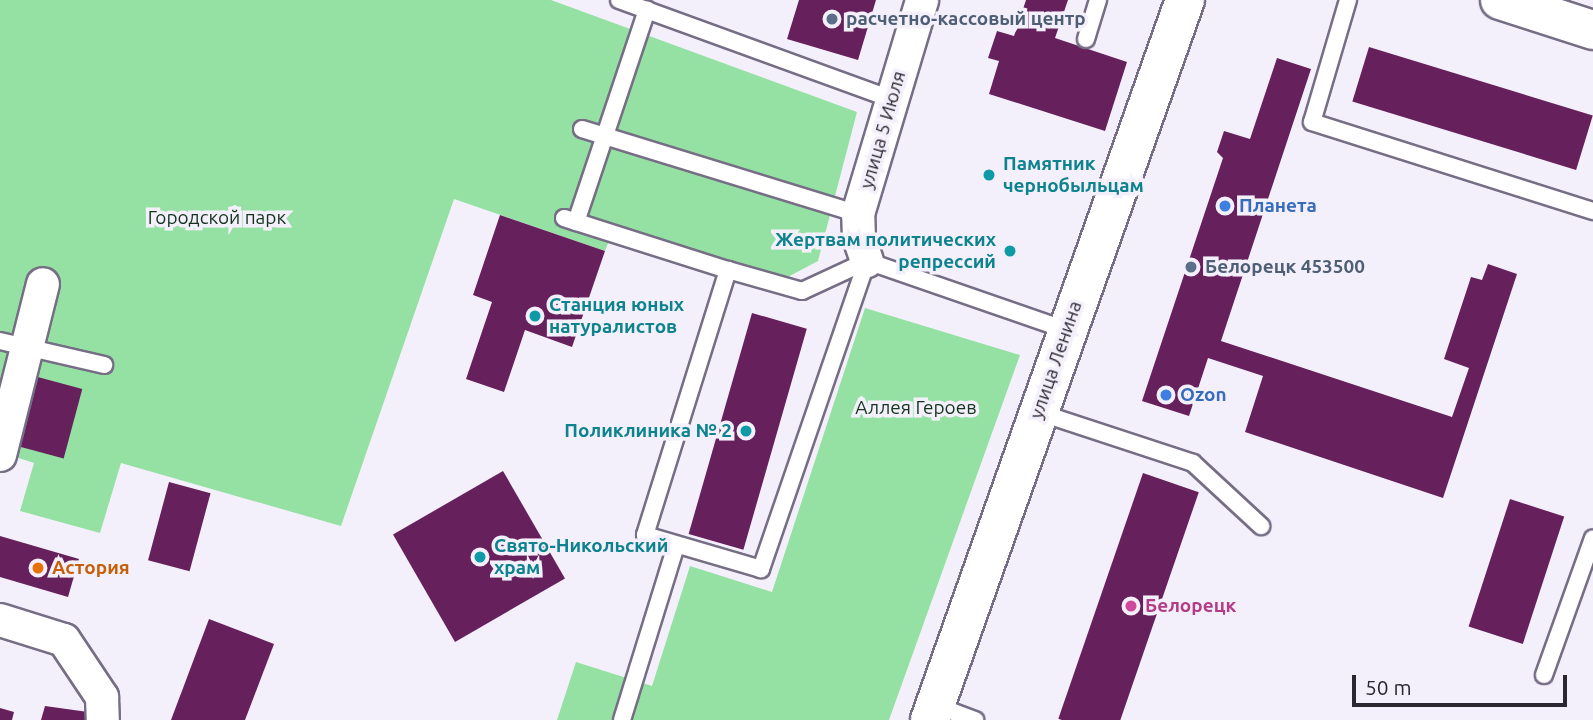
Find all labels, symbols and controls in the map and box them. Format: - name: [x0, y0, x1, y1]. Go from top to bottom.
- place label: расчетно-кассовый центр: [846, 8, 1086, 30]
- marker: расчетно-кассовый центр: [824, 11, 840, 27]
- street label: улица 5 Июля: [855, 69, 911, 191]
- place label: Памятник чернобыльцам: [1003, 153, 1144, 197]
- marker: Памятник чернобыльцам: [981, 167, 997, 183]
- place label: Планета: [1239, 195, 1317, 217]
- marker: Планета: [1217, 198, 1233, 214]
- park label: Городской парк: [148, 207, 286, 229]
- place label: Жертвам политических репрессий: [775, 229, 996, 273]
- marker: Жертвам политических репрессий: [1002, 243, 1018, 259]
- place label: Белорецк 453500: [1205, 256, 1365, 278]
- marker: Белорецк 453500: [1183, 259, 1199, 275]
- place label: Станция юных натуралистов: [549, 294, 684, 338]
- street label: улица Ленина: [1025, 298, 1087, 422]
- marker: Станция юных натуралистов: [527, 308, 543, 324]
- place label: Ozon: [1180, 384, 1227, 406]
- marker: Ozon: [1158, 387, 1174, 403]
- park label: Аллея Героев: [855, 397, 977, 419]
- place label: Поликлиника № 2: [564, 420, 732, 442]
- marker: Поликлиника № 2: [738, 423, 754, 439]
- place label: Свято-Никольский храм: [494, 535, 668, 579]
- marker: Свято-Никольский храм: [472, 549, 488, 565]
- place label: Астория: [52, 557, 130, 579]
- marker: Астория: [30, 560, 46, 576]
- place label: Белорецк: [1145, 595, 1236, 617]
- marker: Белорецк: [1123, 598, 1139, 614]
- scale bar: [1355, 660, 1570, 704]
- text: 50 m: [1365, 675, 1412, 699]

